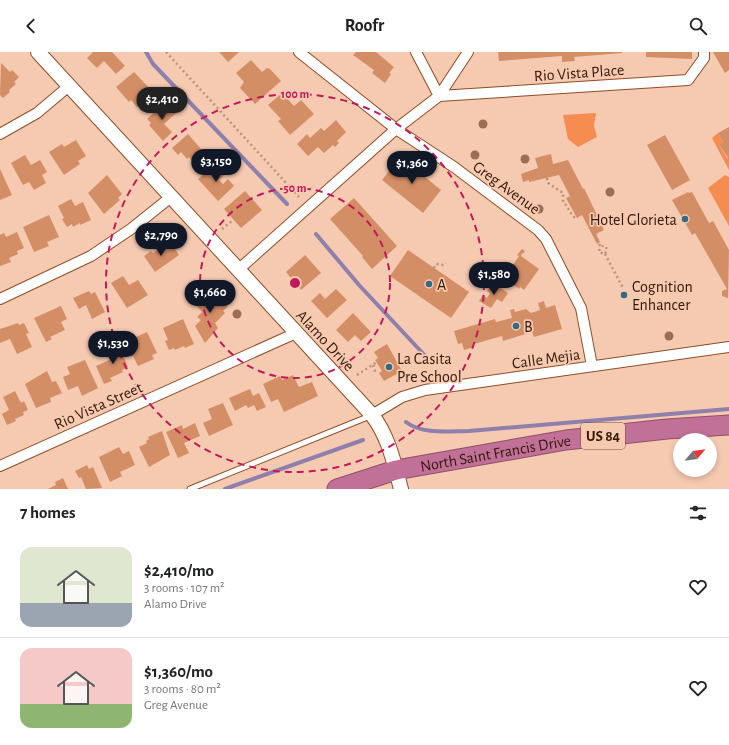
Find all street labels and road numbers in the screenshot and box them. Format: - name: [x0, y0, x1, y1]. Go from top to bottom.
- street label: Rio Vista Place: [533, 62, 625, 84]
- street label: Greg Avenue: [470, 158, 543, 217]
- street label: Alamo Drive: [293, 307, 357, 374]
- street label: Calle Mejia: [511, 346, 581, 373]
- street label: Rio Vista Street: [52, 379, 145, 433]
- road number: US 84: [581, 423, 625, 449]
- street label: North Saint Francis Drive: [419, 433, 572, 475]

